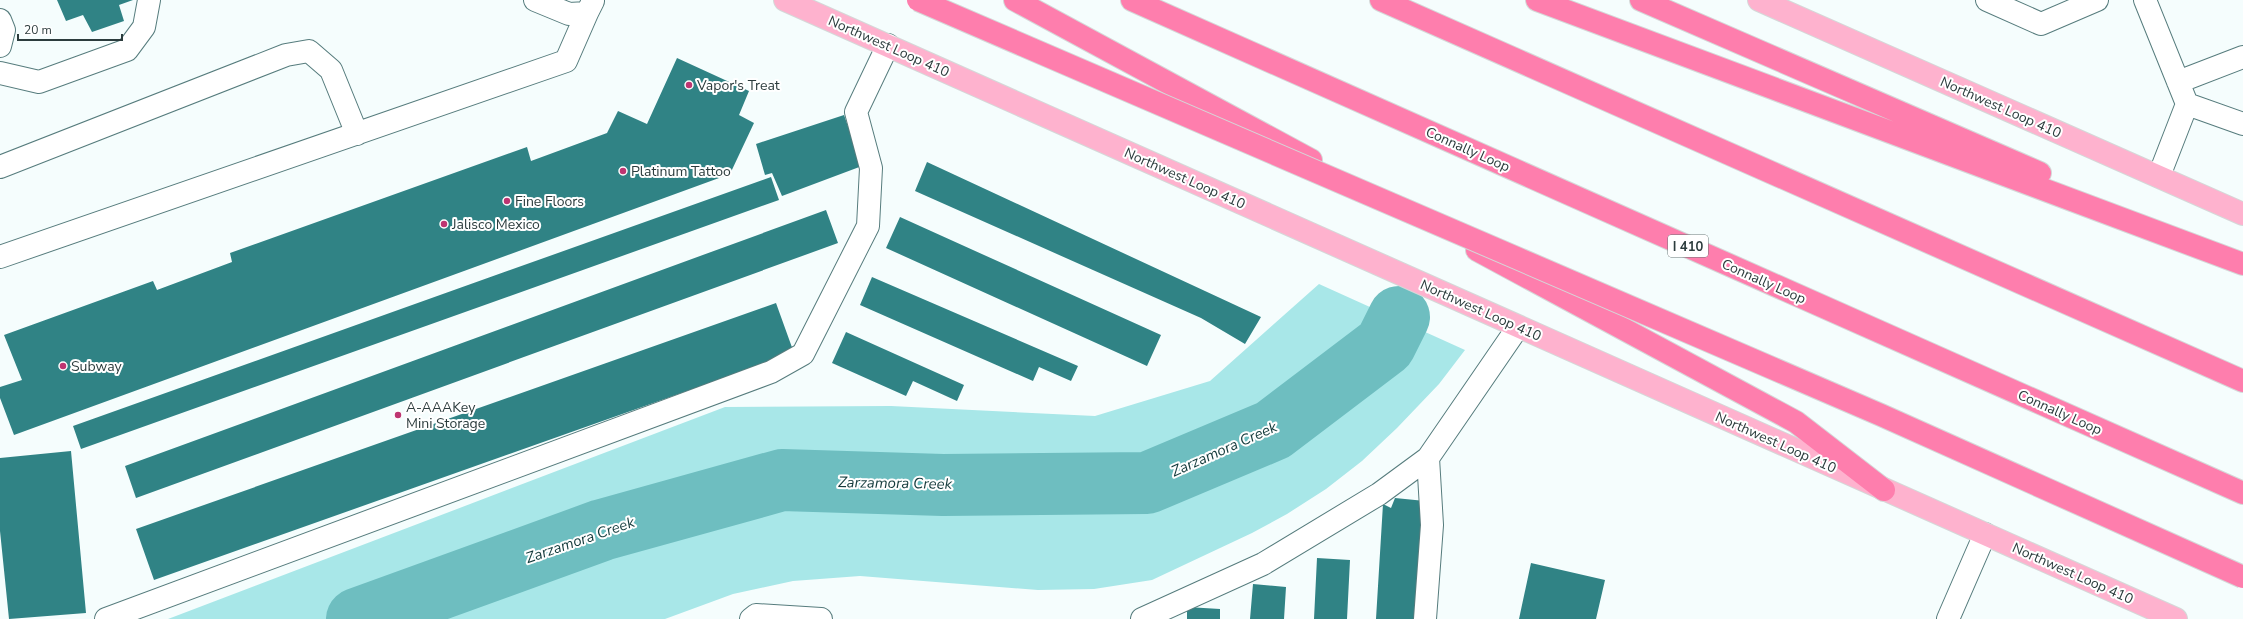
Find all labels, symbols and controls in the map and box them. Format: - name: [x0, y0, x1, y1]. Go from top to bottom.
- street label: Northwest Loop 410: [825, 11, 952, 82]
- scale bar: [18, 16, 122, 42]
- text: 20 m: [24, 22, 52, 38]
- street label: Northwest Loop 410: [1937, 72, 2064, 143]
- place label: Vapor's Treat: [696, 76, 780, 95]
- marker: Vapor's Treat: [684, 80, 694, 90]
- street label: Connally Loop: [1423, 122, 1513, 176]
- street label: Northwest Loop 410: [1121, 143, 1248, 214]
- place label: Platinum Tattoo: [631, 162, 731, 181]
- marker: Platinum Tattoo: [618, 166, 628, 176]
- place label: Fine Floors: [515, 192, 584, 211]
- marker: Fine Floors: [502, 196, 512, 206]
- place label: Jalisco Mexico: [451, 215, 540, 234]
- marker: Jalisco Mexico: [439, 219, 449, 229]
- road number: I 410: [1668, 235, 1708, 257]
- street label: Connally Loop: [1719, 254, 1809, 308]
- street label: Northwest Loop 410: [1417, 275, 1544, 346]
- place label: Subway: [71, 357, 123, 376]
- marker: Subway: [58, 361, 68, 371]
- street label: Connally Loop: [2015, 385, 2105, 439]
- place label: A-AAAKey Mini Storage: [406, 398, 485, 433]
- street label: Northwest Loop 410: [1712, 407, 1839, 478]
- marker: A-AAAKey Mini Storage: [393, 410, 403, 420]
- water label: Zarzamora Creek: [1168, 416, 1281, 481]
- water label: Zarzamora Creek: [838, 472, 953, 494]
- water label: Zarzamora Creek: [523, 512, 638, 568]
- street label: Northwest Loop 410: [2009, 538, 2136, 609]

